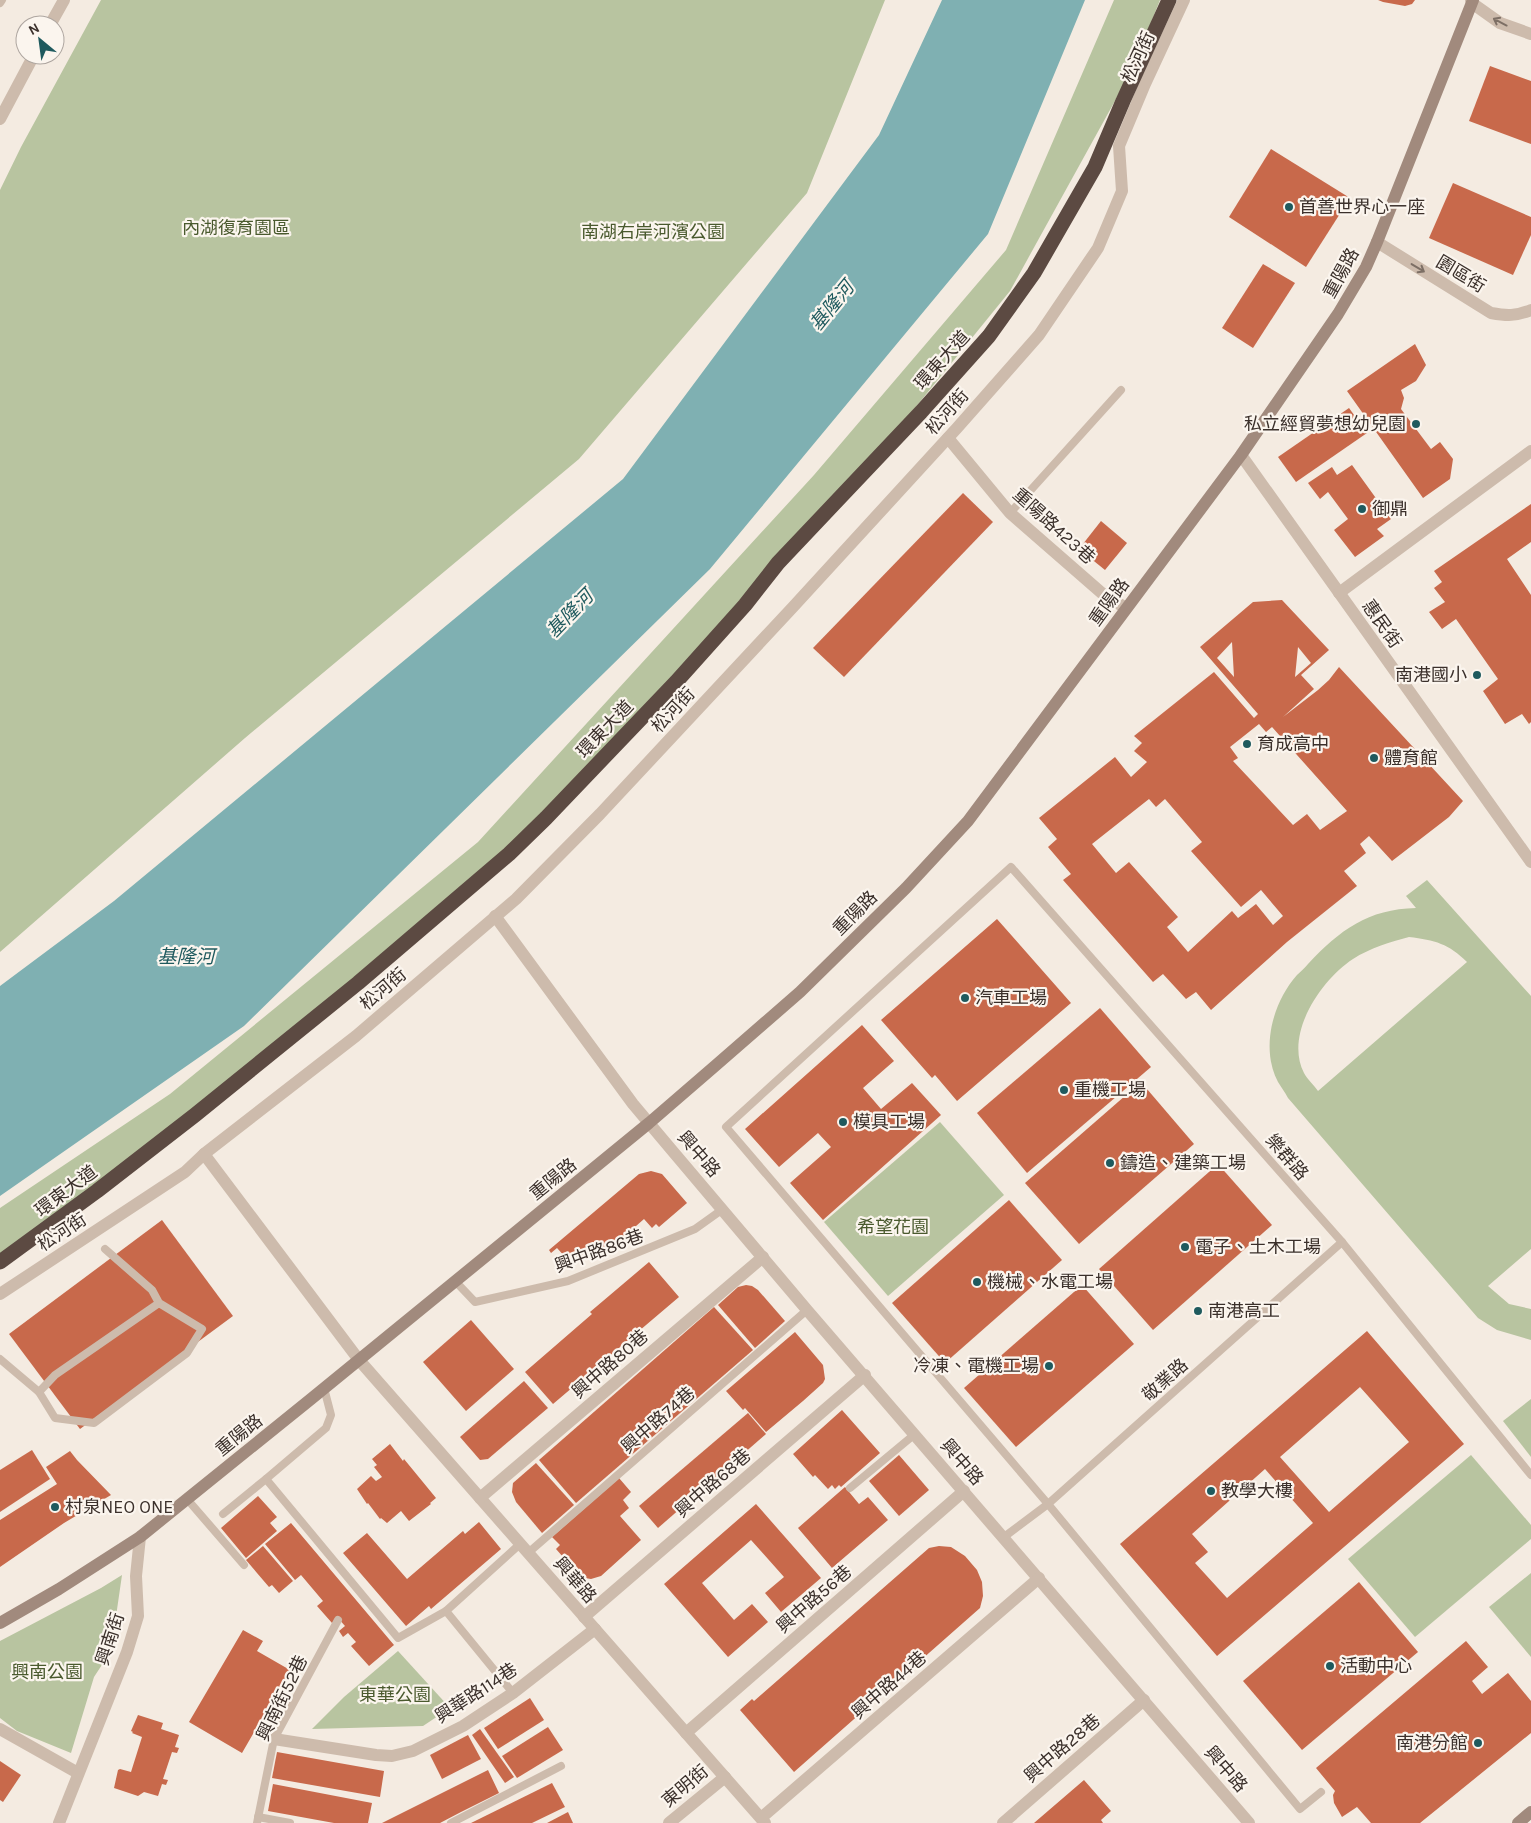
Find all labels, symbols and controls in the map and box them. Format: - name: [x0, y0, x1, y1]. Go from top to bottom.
- north arrow: [15, 15, 65, 65]
- one-way arrow: [1493, 17, 1508, 26]
- text: N: [25, 19, 42, 39]
- street label: 松河街: [1117, 28, 1159, 86]
- place label: 首善世界心一座: [1299, 196, 1425, 218]
- marker: 首善世界心一座: [1283, 201, 1295, 213]
- park label: 內湖復育園區: [182, 217, 290, 239]
- park label: 南湖右岸河濱公園: [581, 221, 725, 243]
- street label: 重陽路: [1318, 244, 1364, 302]
- street label: 園區街: [1432, 251, 1490, 297]
- one-way arrow: [1411, 264, 1425, 274]
- water label: 基隆河: [806, 274, 861, 335]
- street label: 環東大道: [910, 326, 974, 394]
- street label: 松河街: [921, 385, 973, 439]
- place label: 私立經貿夢想幼兒園: [1244, 413, 1406, 435]
- marker: 私立經貿夢想幼兒園: [1410, 418, 1422, 430]
- street label: 重陽路423巷: [1008, 483, 1100, 569]
- place label: 御鼎: [1372, 498, 1408, 520]
- marker: 御鼎: [1356, 503, 1368, 515]
- street label: 重陽路: [1084, 574, 1134, 630]
- water label: 基隆河: [542, 583, 600, 642]
- street label: 惠民街: [1358, 596, 1406, 652]
- place label: 南港國小: [1395, 664, 1467, 686]
- marker: 南港國小: [1471, 669, 1483, 681]
- street label: 松河街: [647, 683, 699, 737]
- street label: 環東大道: [572, 695, 638, 763]
- place label: 育成高中: [1257, 733, 1329, 755]
- marker: 育成高中: [1241, 738, 1253, 750]
- place label: 體育館: [1384, 747, 1438, 769]
- marker: 體育館: [1368, 752, 1380, 764]
- street label: 重陽路: [828, 886, 882, 940]
- water label: 基隆河: [157, 946, 218, 968]
- street label: 松河街: [355, 963, 411, 1015]
- place label: 汽車工場: [975, 987, 1047, 1009]
- marker: 汽車工場: [959, 992, 971, 1004]
- place label: 重機工場: [1074, 1079, 1146, 1101]
- marker: 重機工場: [1058, 1084, 1070, 1096]
- place label: 模具工場: [853, 1111, 925, 1133]
- marker: 模具工場: [837, 1116, 849, 1128]
- street label: 興中路: [673, 1126, 725, 1182]
- street label: 樂群路: [1261, 1129, 1313, 1185]
- place label: 鑄造、建築工場: [1120, 1152, 1246, 1174]
- street label: 重陽路: [525, 1153, 581, 1205]
- marker: 鑄造、建築工場: [1104, 1157, 1116, 1169]
- street label: 環東大道: [31, 1161, 101, 1221]
- street label: 松河街: [33, 1208, 91, 1256]
- park label: 希望花園: [857, 1216, 929, 1238]
- street label: 興中路86巷: [551, 1225, 647, 1277]
- place label: 電子、土木工場: [1195, 1236, 1321, 1258]
- marker: 電子、土木工場: [1179, 1241, 1191, 1253]
- place label: 機械、水電工場: [987, 1271, 1113, 1293]
- marker: 機械、水電工場: [971, 1276, 983, 1288]
- place label: 南港高工: [1208, 1300, 1280, 1322]
- marker: 南港高工: [1192, 1305, 1204, 1317]
- street label: 興中路80巷: [567, 1325, 653, 1403]
- street label: 敬業路: [1138, 1354, 1192, 1406]
- place label: 冷凍、電機工場: [913, 1355, 1039, 1377]
- marker: 冷凍、電機工場: [1043, 1360, 1055, 1372]
- street label: 興中路74巷: [617, 1382, 699, 1458]
- street label: 重陽路: [211, 1409, 267, 1461]
- street label: 興中路: [936, 1434, 988, 1490]
- street label: 興中路68巷: [671, 1444, 755, 1522]
- place label: 教學大樓: [1221, 1480, 1293, 1502]
- marker: 教學大樓: [1205, 1485, 1217, 1497]
- place label: 村泉NEO ONE: [65, 1496, 173, 1518]
- marker: 村泉NEO ONE: [49, 1501, 61, 1513]
- street label: 興華路: [549, 1552, 601, 1608]
- street label: 興中路56巷: [772, 1560, 856, 1638]
- street label: 興南街: [91, 1610, 129, 1668]
- street label: 興中路44巷: [847, 1646, 931, 1724]
- street label: 興南街52巷: [252, 1652, 312, 1744]
- place label: 活動中心: [1340, 1655, 1412, 1677]
- street label: 興華路114巷: [431, 1658, 521, 1728]
- marker: 活動中心: [1324, 1660, 1336, 1672]
- park label: 興南公園: [11, 1661, 83, 1683]
- park label: 東華公園: [359, 1684, 431, 1706]
- street label: 興中路28巷: [1020, 1709, 1104, 1787]
- place label: 南港分館: [1396, 1732, 1468, 1754]
- marker: 南港分館: [1472, 1737, 1484, 1749]
- street label: 興中路: [1200, 1741, 1252, 1797]
- street label: 東明街: [657, 1760, 713, 1812]

